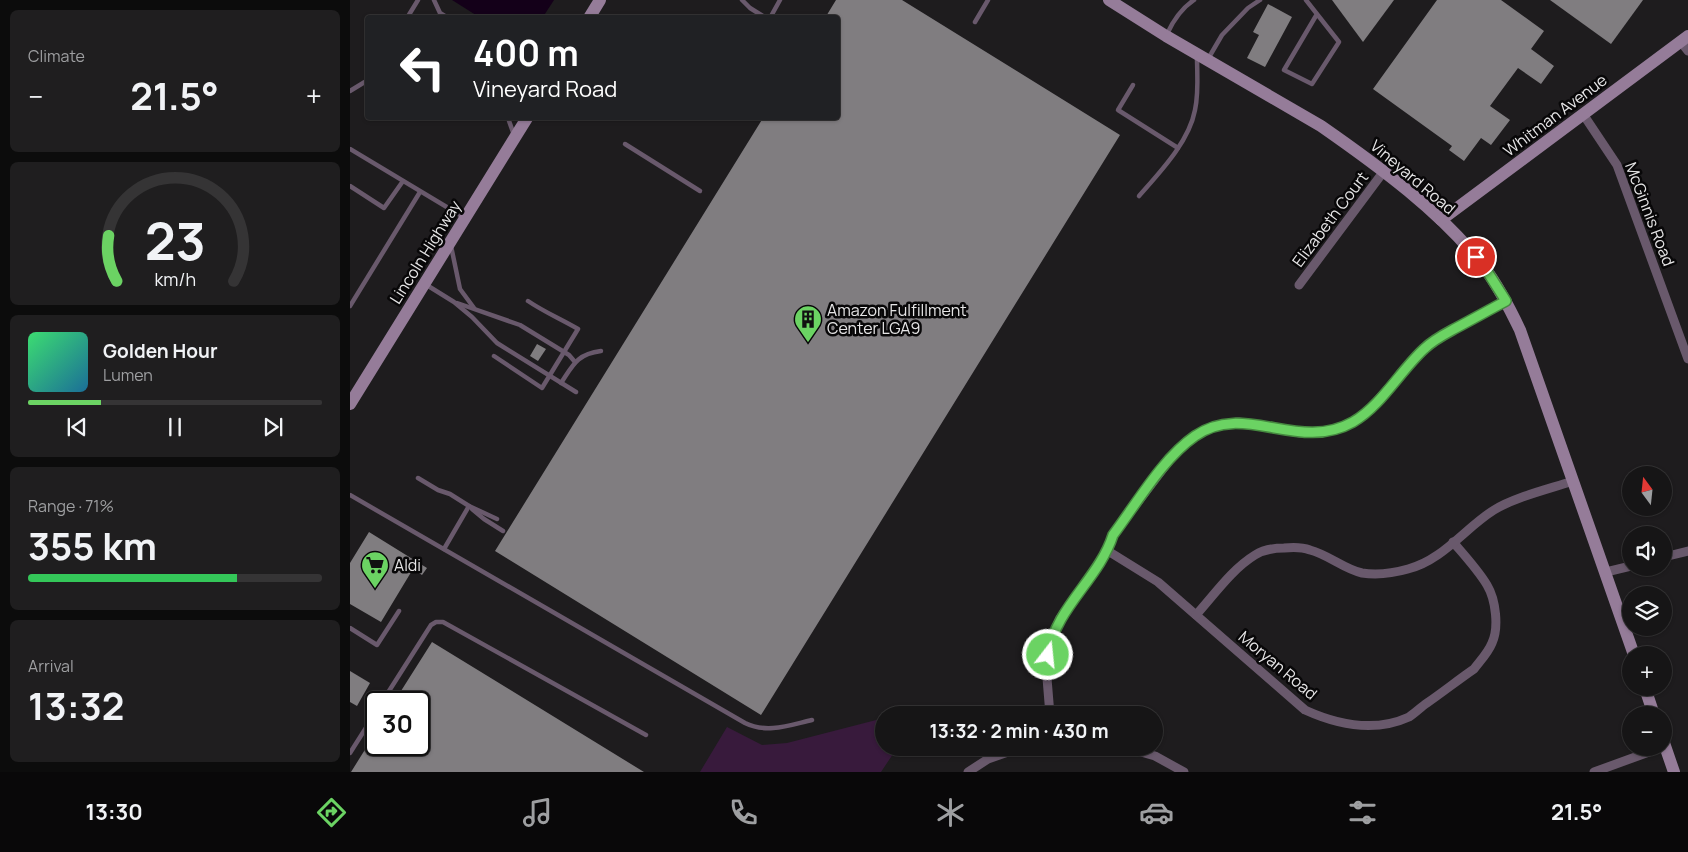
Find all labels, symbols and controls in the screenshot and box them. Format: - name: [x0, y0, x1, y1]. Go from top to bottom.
- text: 400 m: [473, 29, 579, 77]
- icon: left: [390, 35, 455, 100]
- text: Climate: [28, 45, 85, 67]
- text: 21.5°: [130, 69, 219, 121]
- street label: Whitman Avenue: [1499, 69, 1611, 161]
- text: Vineyard Road: [473, 74, 617, 104]
- text: −: [28, 77, 43, 115]
- text: +: [306, 77, 322, 115]
- street label: Vineyard Road: [1366, 135, 1460, 219]
- street label: McGinnis Road: [1620, 159, 1680, 269]
- street label: Elizabeth Court: [1287, 167, 1373, 271]
- street label: Lincoln Highway: [384, 196, 466, 308]
- text: 23: [144, 205, 206, 276]
- pin: [1455, 236, 1497, 278]
- icon: arrive: [1462, 243, 1490, 271]
- text: km/h: [154, 267, 196, 291]
- place label: Amazon Fulfillment Center LGA9: [827, 299, 967, 339]
- building icon: Amazon Fulfillment Center LGA9: [793, 304, 823, 343]
- text: Golden Hour: [103, 338, 217, 364]
- text: Lumen: [103, 364, 153, 386]
- icon: previous: [63, 413, 91, 441]
- icon: pause: [161, 413, 189, 441]
- icon: next: [259, 413, 287, 441]
- north arrow: [1622, 466, 1672, 516]
- map controls: [1622, 466, 1672, 756]
- text: Range · 71%: [28, 495, 114, 517]
- text: 355 km: [28, 519, 157, 571]
- button: sound: [1622, 526, 1672, 576]
- supermarket icon: Aldi: [360, 550, 390, 589]
- place label: Aldi: [394, 554, 421, 576]
- button: layers: [1622, 586, 1672, 636]
- street label: Moryan Road: [1234, 626, 1322, 704]
- position arrow: [1021, 628, 1073, 680]
- button: +: [1622, 646, 1672, 696]
- text: Arrival: [28, 655, 74, 677]
- text: 13:32: [28, 679, 124, 731]
- speed limit sign: 30: [365, 691, 430, 756]
- button: −: [1622, 706, 1672, 756]
- text: 13:32 · 2 min · 430 m: [930, 718, 1108, 744]
- icon: directions: [314, 795, 349, 830]
- icon: music: [520, 795, 555, 830]
- icon: phone: [726, 795, 761, 830]
- icon: climate: [933, 795, 968, 830]
- icon: car: [1139, 795, 1174, 830]
- icon: filters: [1345, 795, 1380, 830]
- text: 13:30: [86, 797, 143, 827]
- text: 21.5°: [1551, 797, 1602, 827]

